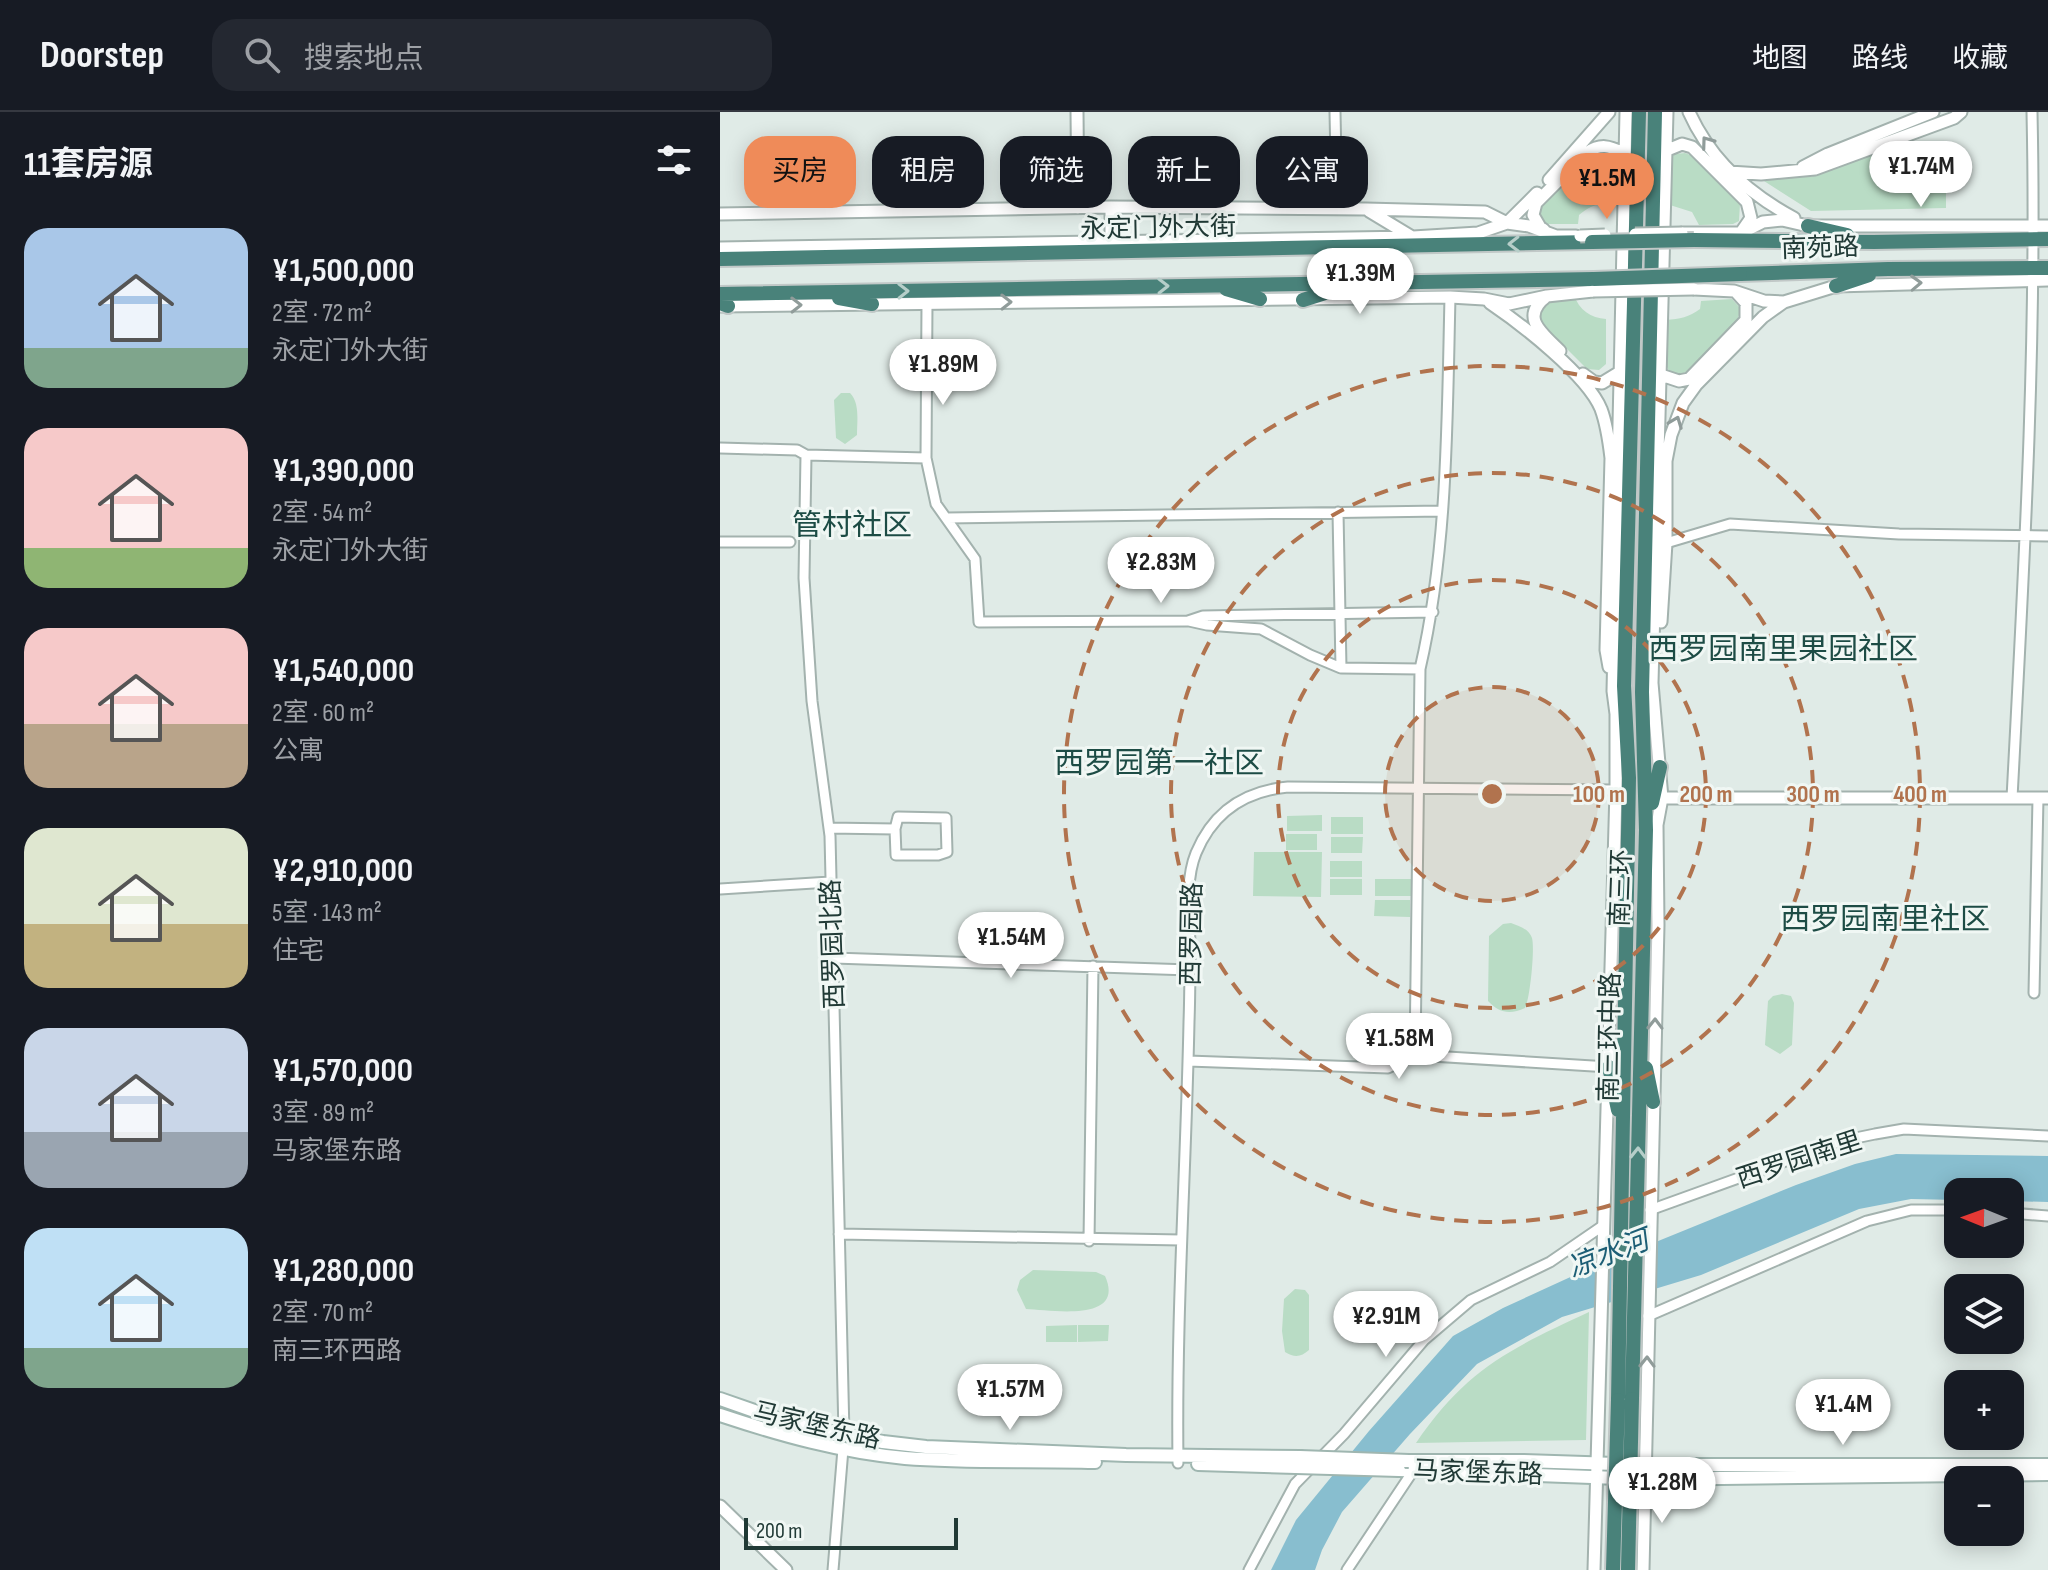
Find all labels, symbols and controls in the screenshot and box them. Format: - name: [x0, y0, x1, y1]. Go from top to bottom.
- search box: [212, 19, 772, 91]
- text: Doorstep: [40, 33, 164, 78]
- icon: search: [240, 33, 284, 77]
- text: 搜索地点: [304, 41, 424, 77]
- text: 地图: [1752, 42, 1808, 75]
- text: 路线: [1852, 42, 1908, 75]
- text: 收藏: [1952, 42, 2008, 75]
- chip: 买房: [744, 136, 856, 208]
- chip: 租房: [872, 136, 984, 208]
- chip: 筛选: [1000, 136, 1112, 208]
- chip: 新上: [1128, 136, 1240, 208]
- chip: 公寓: [1256, 136, 1368, 208]
- one-way arrow: [1702, 136, 1717, 150]
- icon: filters: [652, 138, 696, 182]
- pin: ¥1.74M: [1856, 141, 1986, 209]
- text: 11套房源: [24, 144, 153, 185]
- text: ¥1.74M: [1887, 151, 1955, 182]
- pin: ¥1.5M: [1551, 153, 1663, 221]
- text: ¥1.5M: [1578, 163, 1636, 194]
- street label: 永定门外大街: [1080, 212, 1236, 245]
- street label: 南苑路: [1781, 232, 1860, 265]
- one-way arrow: [1507, 235, 1520, 252]
- pin: ¥1.39M: [1295, 248, 1425, 316]
- text: ¥1,500,000: [272, 250, 415, 291]
- text: ¥1.39M: [1325, 258, 1395, 289]
- icon: home: [88, 260, 184, 356]
- one-way arrow: [1910, 275, 1923, 292]
- one-way arrow: [1157, 278, 1170, 295]
- one-way arrow: [897, 282, 910, 299]
- one-way arrow: [1000, 293, 1013, 311]
- one-way arrow: [790, 296, 803, 314]
- text: 2室 · 72 m²: [272, 298, 372, 329]
- text: 永定门外大街: [272, 336, 428, 367]
- pin: ¥1.89M: [878, 339, 1008, 407]
- text: ¥1.89M: [907, 349, 979, 380]
- one-way arrow: [1666, 416, 1682, 430]
- text: ¥1,390,000: [272, 450, 414, 491]
- icon: home: [88, 460, 184, 556]
- text: 2室 · 54 m²: [272, 498, 372, 529]
- district label: 管村社区: [792, 508, 912, 544]
- text: 永定门外大街: [272, 536, 428, 567]
- pin: ¥2.83M: [1096, 537, 1226, 605]
- text: ¥2.83M: [1126, 547, 1196, 578]
- district label: 西罗园南里果园社区: [1648, 632, 1918, 668]
- text: ¥1,540,000: [272, 650, 414, 691]
- icon: home: [88, 660, 184, 756]
- text: 2室 · 60 m²: [272, 698, 374, 729]
- text: 公寓: [272, 736, 324, 767]
- district label: 西罗园第一社区: [1054, 746, 1264, 782]
- centre of rings: [1478, 780, 1506, 808]
- text: 100 m: [1573, 780, 1625, 809]
- text: 200 m: [1679, 780, 1733, 809]
- text: 300 m: [1786, 780, 1840, 809]
- text: 400 m: [1893, 780, 1947, 809]
- street label: 南三环: [1605, 849, 1638, 928]
- text: ¥2,910,000: [272, 850, 413, 891]
- icon: home: [88, 860, 184, 956]
- street label: 西罗园北路: [816, 878, 851, 1009]
- street label: 西罗园路: [1176, 882, 1209, 986]
- text: 5室 · 143 m²: [272, 898, 382, 929]
- district label: 西罗园南里社区: [1780, 902, 1990, 938]
- pin: ¥1.54M: [946, 912, 1076, 980]
- text: ¥1.54M: [976, 922, 1046, 953]
- text: 住宅: [272, 936, 324, 967]
- street label: 南三环中路: [1594, 972, 1627, 1102]
- pin: ¥1.58M: [1334, 1013, 1464, 1081]
- one-way arrow: [1646, 1017, 1664, 1030]
- text: ¥1.58M: [1364, 1023, 1434, 1054]
- text: ¥1,570,000: [272, 1050, 413, 1091]
- icon: home: [88, 1060, 184, 1156]
- text: 3室 · 89 m²: [272, 1098, 374, 1129]
- street label: 西罗园南里: [1733, 1126, 1866, 1195]
- text: 马家堡东路: [272, 1136, 402, 1167]
- one-way arrow: [1629, 1146, 1646, 1159]
- north arrow: [1944, 1178, 2024, 1258]
- map controls: [1944, 1178, 2024, 1546]
- water label: 凉水河: [1563, 1222, 1658, 1285]
- text: ¥1,280,000: [272, 1250, 414, 1291]
- icon: home: [88, 1260, 184, 1356]
- button: layers: [1944, 1274, 2024, 1354]
- pin: ¥2.91M: [1321, 1291, 1451, 1359]
- text: 2室 · 70 m²: [272, 1298, 373, 1329]
- text: ¥2.91M: [1351, 1301, 1421, 1332]
- text: 南三环西路: [272, 1336, 402, 1367]
- one-way arrow: [1638, 1355, 1656, 1368]
- pin: ¥1.57M: [945, 1364, 1075, 1432]
- button: +: [1944, 1370, 2024, 1450]
- text: ¥1.57M: [975, 1374, 1045, 1405]
- pin: ¥1.4M: [1787, 1379, 1899, 1447]
- text: ¥1.4M: [1814, 1389, 1872, 1420]
- street label: 马家堡东路: [750, 1397, 883, 1456]
- street label: 马家堡东路: [1412, 1456, 1543, 1491]
- pin: ¥1.28M: [1597, 1457, 1727, 1525]
- button: −: [1944, 1466, 2024, 1546]
- text: ¥1.28M: [1627, 1467, 1697, 1498]
- scale bar: [744, 1514, 958, 1550]
- text: 200 m: [756, 1518, 802, 1545]

